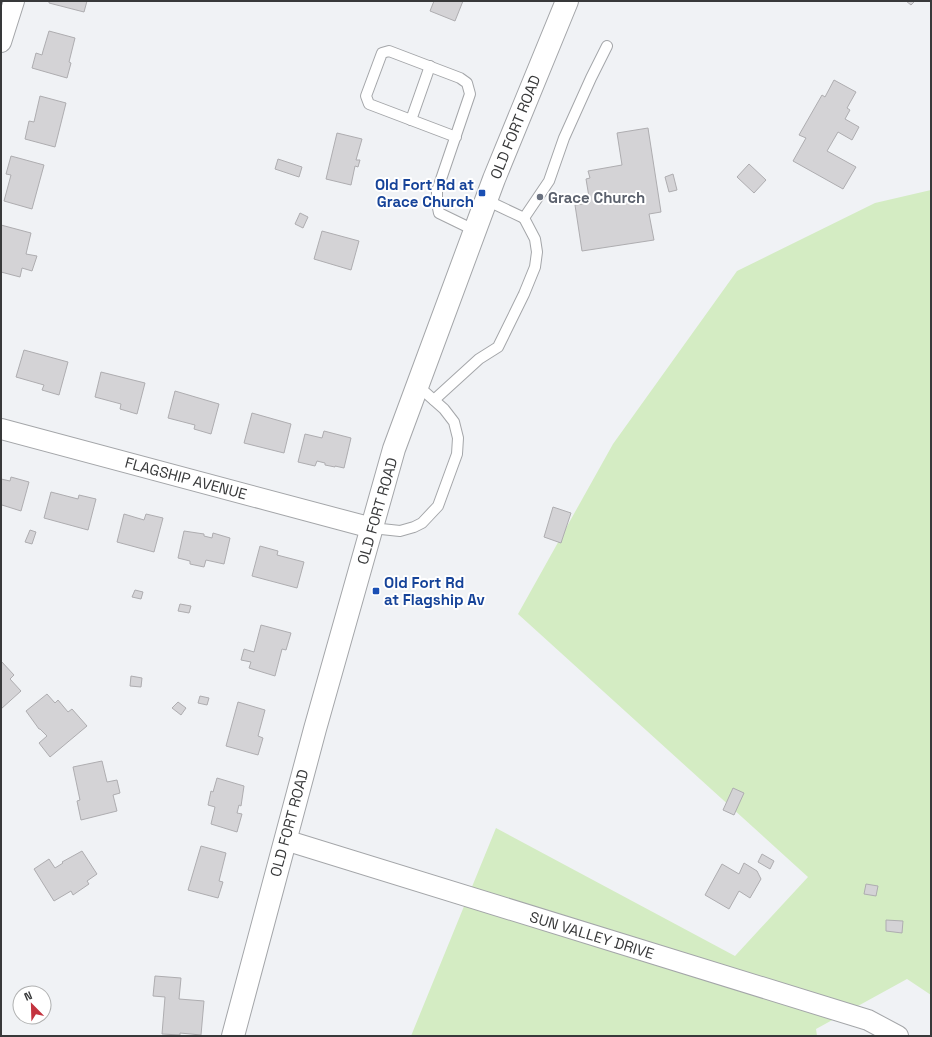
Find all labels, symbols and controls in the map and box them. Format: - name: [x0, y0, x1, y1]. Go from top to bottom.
- street label: OLD FORT ROAD: [486, 72, 545, 182]
- place label: Old Fort Rd at Grace Church: [375, 175, 474, 211]
- marker: Old Fort Rd at Grace Church: [477, 188, 487, 198]
- place label: Grace Church: [548, 188, 645, 207]
- marker: Grace Church: [535, 192, 545, 202]
- street label: FLAGSHIP AVENUE: [123, 453, 249, 503]
- street label: OLD FORT ROAD: [353, 455, 401, 567]
- place label: Old Fort Rd at Flagship Av: [384, 573, 485, 609]
- marker: Old Fort Rd at Flagship Av: [371, 586, 381, 596]
- street label: OLD FORT ROAD: [266, 767, 312, 879]
- street label: SUN VALLEY DRIVE: [527, 907, 657, 963]
- north arrow: [12, 985, 52, 1025]
- text: N: [22, 988, 34, 1004]

